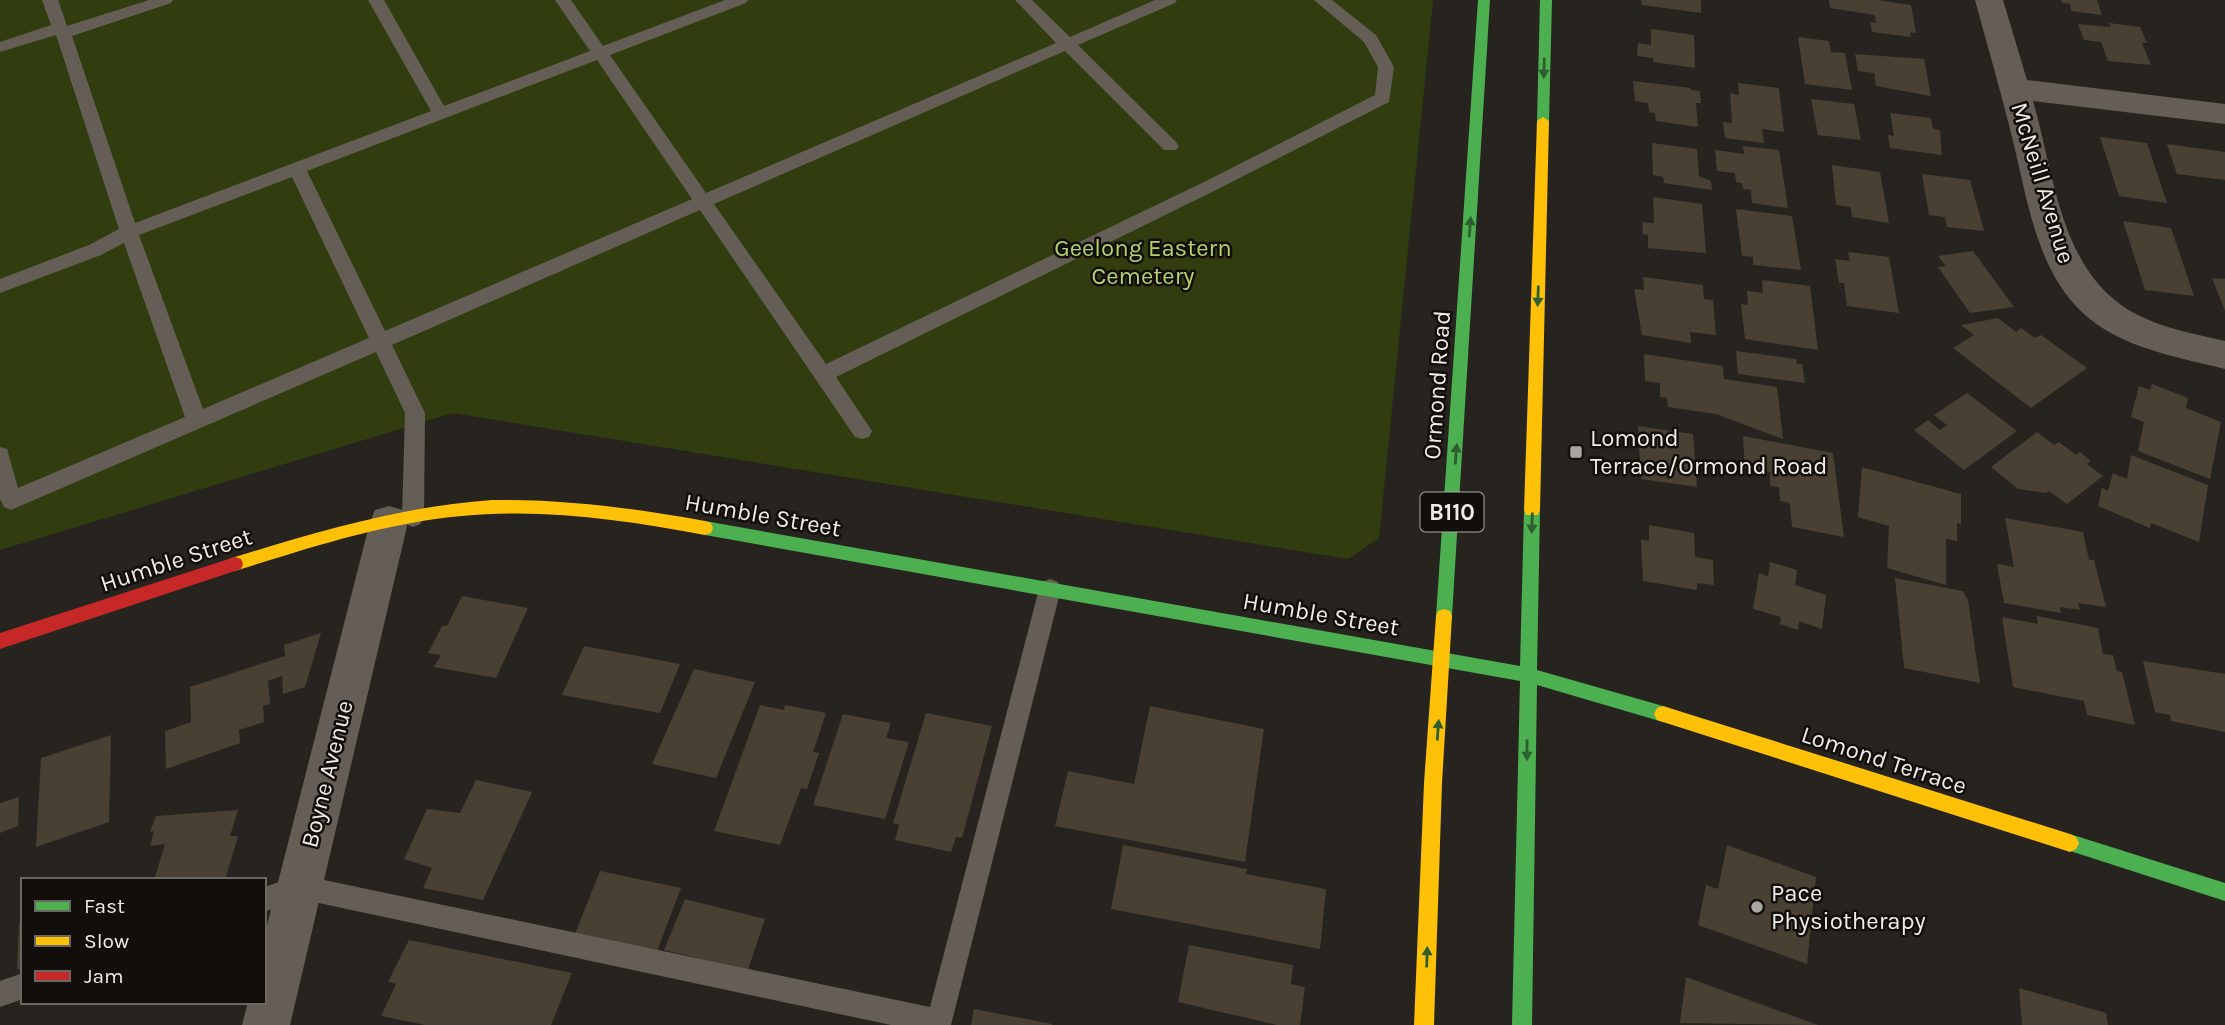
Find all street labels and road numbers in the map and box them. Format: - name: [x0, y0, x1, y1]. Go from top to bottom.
- street label: McNeill Avenue: [2005, 99, 2081, 267]
- street label: Ormond Road: [1418, 310, 1456, 460]
- street label: Humble Street: [683, 488, 843, 542]
- road number: B110: [1420, 492, 1484, 532]
- street label: Humble Street: [97, 522, 255, 598]
- street label: Humble Street: [1241, 587, 1401, 641]
- street label: Boyne Avenue: [295, 697, 359, 851]
- street label: Lomond Terrace: [1798, 720, 1970, 800]

